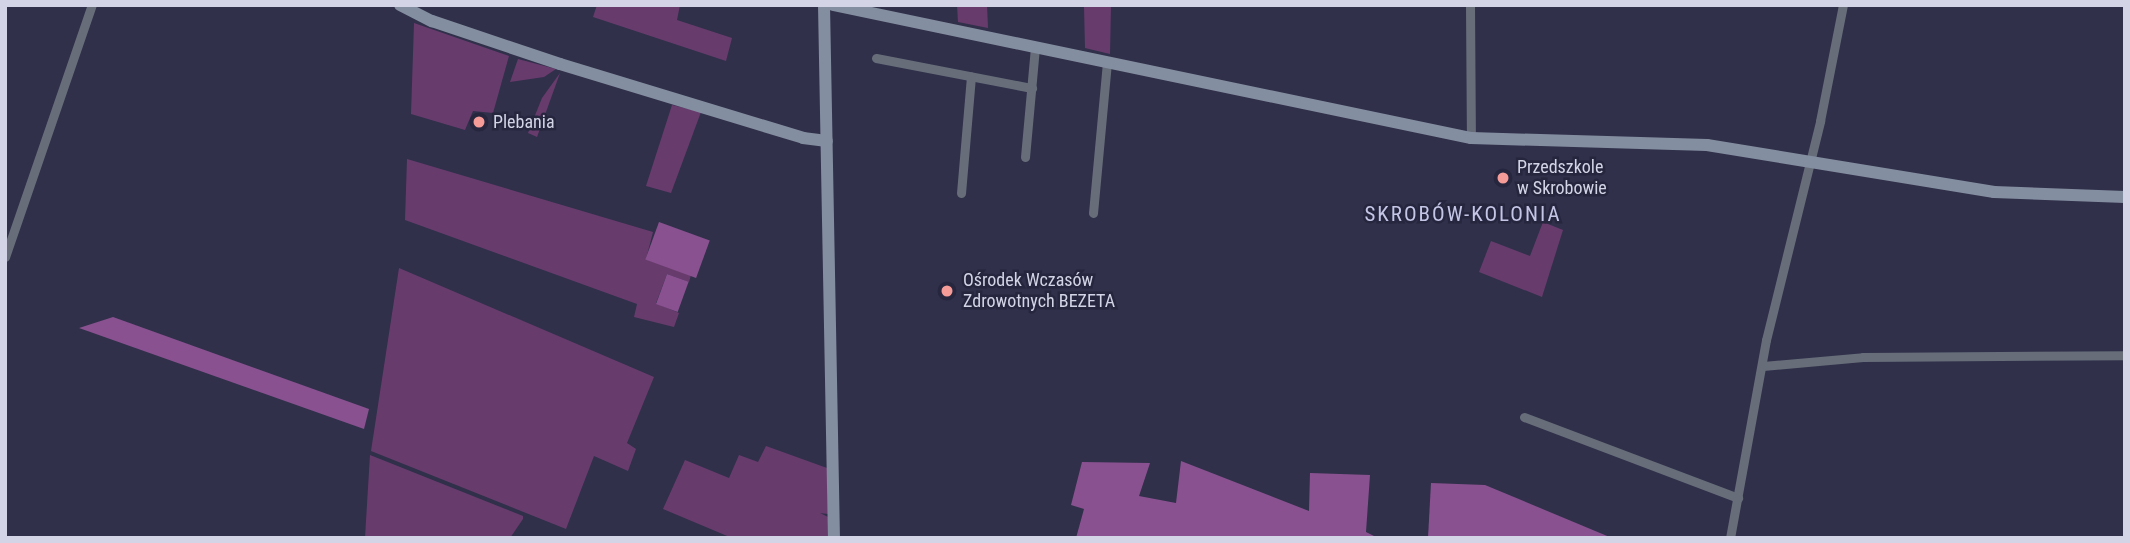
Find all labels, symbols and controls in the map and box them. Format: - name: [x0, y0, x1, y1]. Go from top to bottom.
- place label: Plebania: [493, 111, 555, 133]
- marker: Plebania: [471, 114, 487, 130]
- place label: Przedszkole w Skrobowie: [1517, 157, 1607, 200]
- marker: Przedszkole w Skrobowie: [1495, 170, 1511, 186]
- district label: SKROBÓW-KOLONIA: [1366, 201, 1560, 227]
- place label: Ośrodek Wczasów Zdrowotnych BEZETA: [963, 270, 1115, 312]
- marker: Ośrodek Wczasów Zdrowotnych BEZETA: [937, 281, 957, 301]

